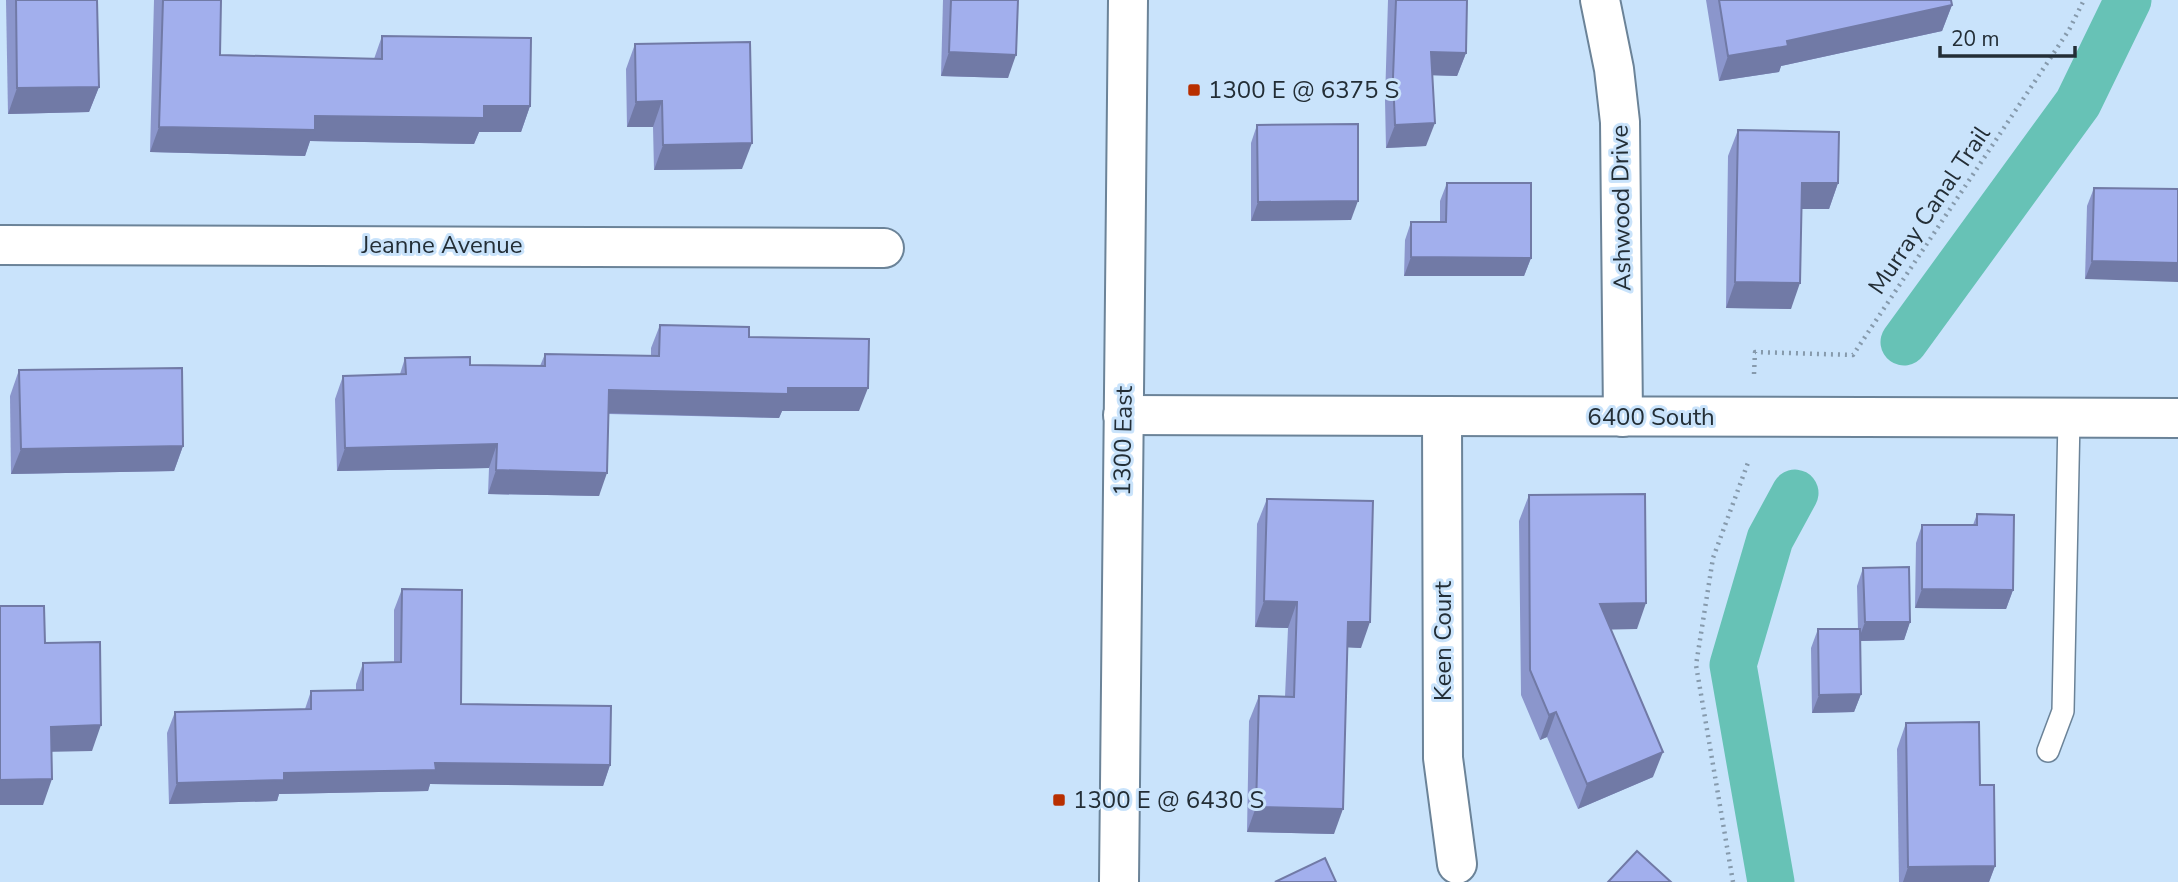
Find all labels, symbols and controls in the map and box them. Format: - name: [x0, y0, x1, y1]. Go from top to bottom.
- scale bar: [1940, 14, 2075, 58]
- text: 20 m: [1951, 25, 2000, 53]
- place label: 1300 E @ 6375 S: [1208, 74, 1399, 106]
- marker: 1300 E @ 6375 S: [1186, 82, 1202, 98]
- street label: Murray Canal Trail: [1861, 120, 1997, 300]
- street label: Ashwood Drive: [1604, 125, 1638, 291]
- street label: Jeanne Avenue: [360, 229, 523, 261]
- street label: 1300 East: [1106, 385, 1140, 496]
- street label: 6400 South: [1587, 401, 1715, 433]
- street label: Keen Court: [1427, 580, 1459, 701]
- place label: 1300 E @ 6430 S: [1073, 784, 1264, 816]
- marker: 1300 E @ 6430 S: [1051, 792, 1067, 808]

